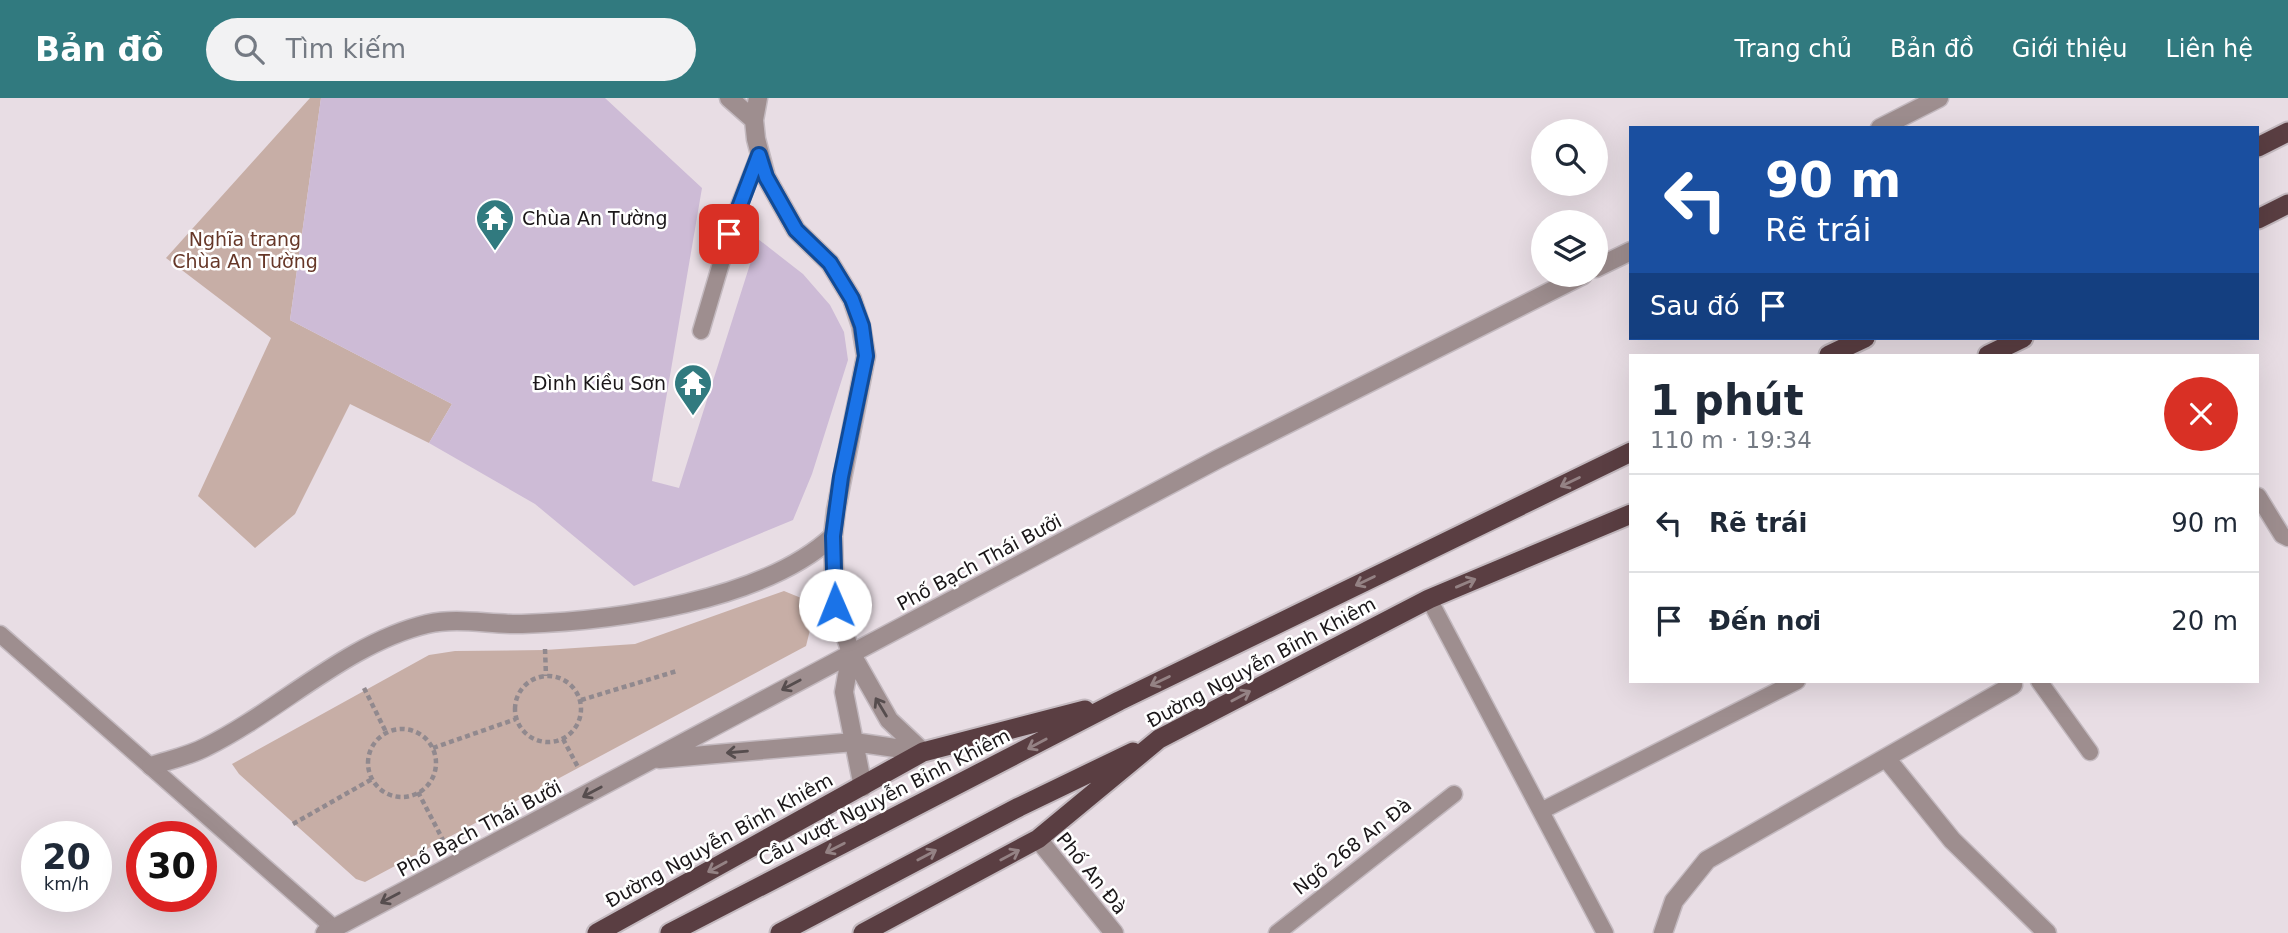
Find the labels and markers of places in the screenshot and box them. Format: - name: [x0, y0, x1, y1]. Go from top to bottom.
- temple icon: Chùa An Tường: [474, 197, 516, 252]
- pin: [699, 204, 759, 264]
- place label: Chùa An Tường: [522, 207, 668, 229]
- temple icon: Đình Kiều Sơn: [672, 362, 714, 417]
- place label: Đình Kiều Sơn: [533, 372, 666, 394]

